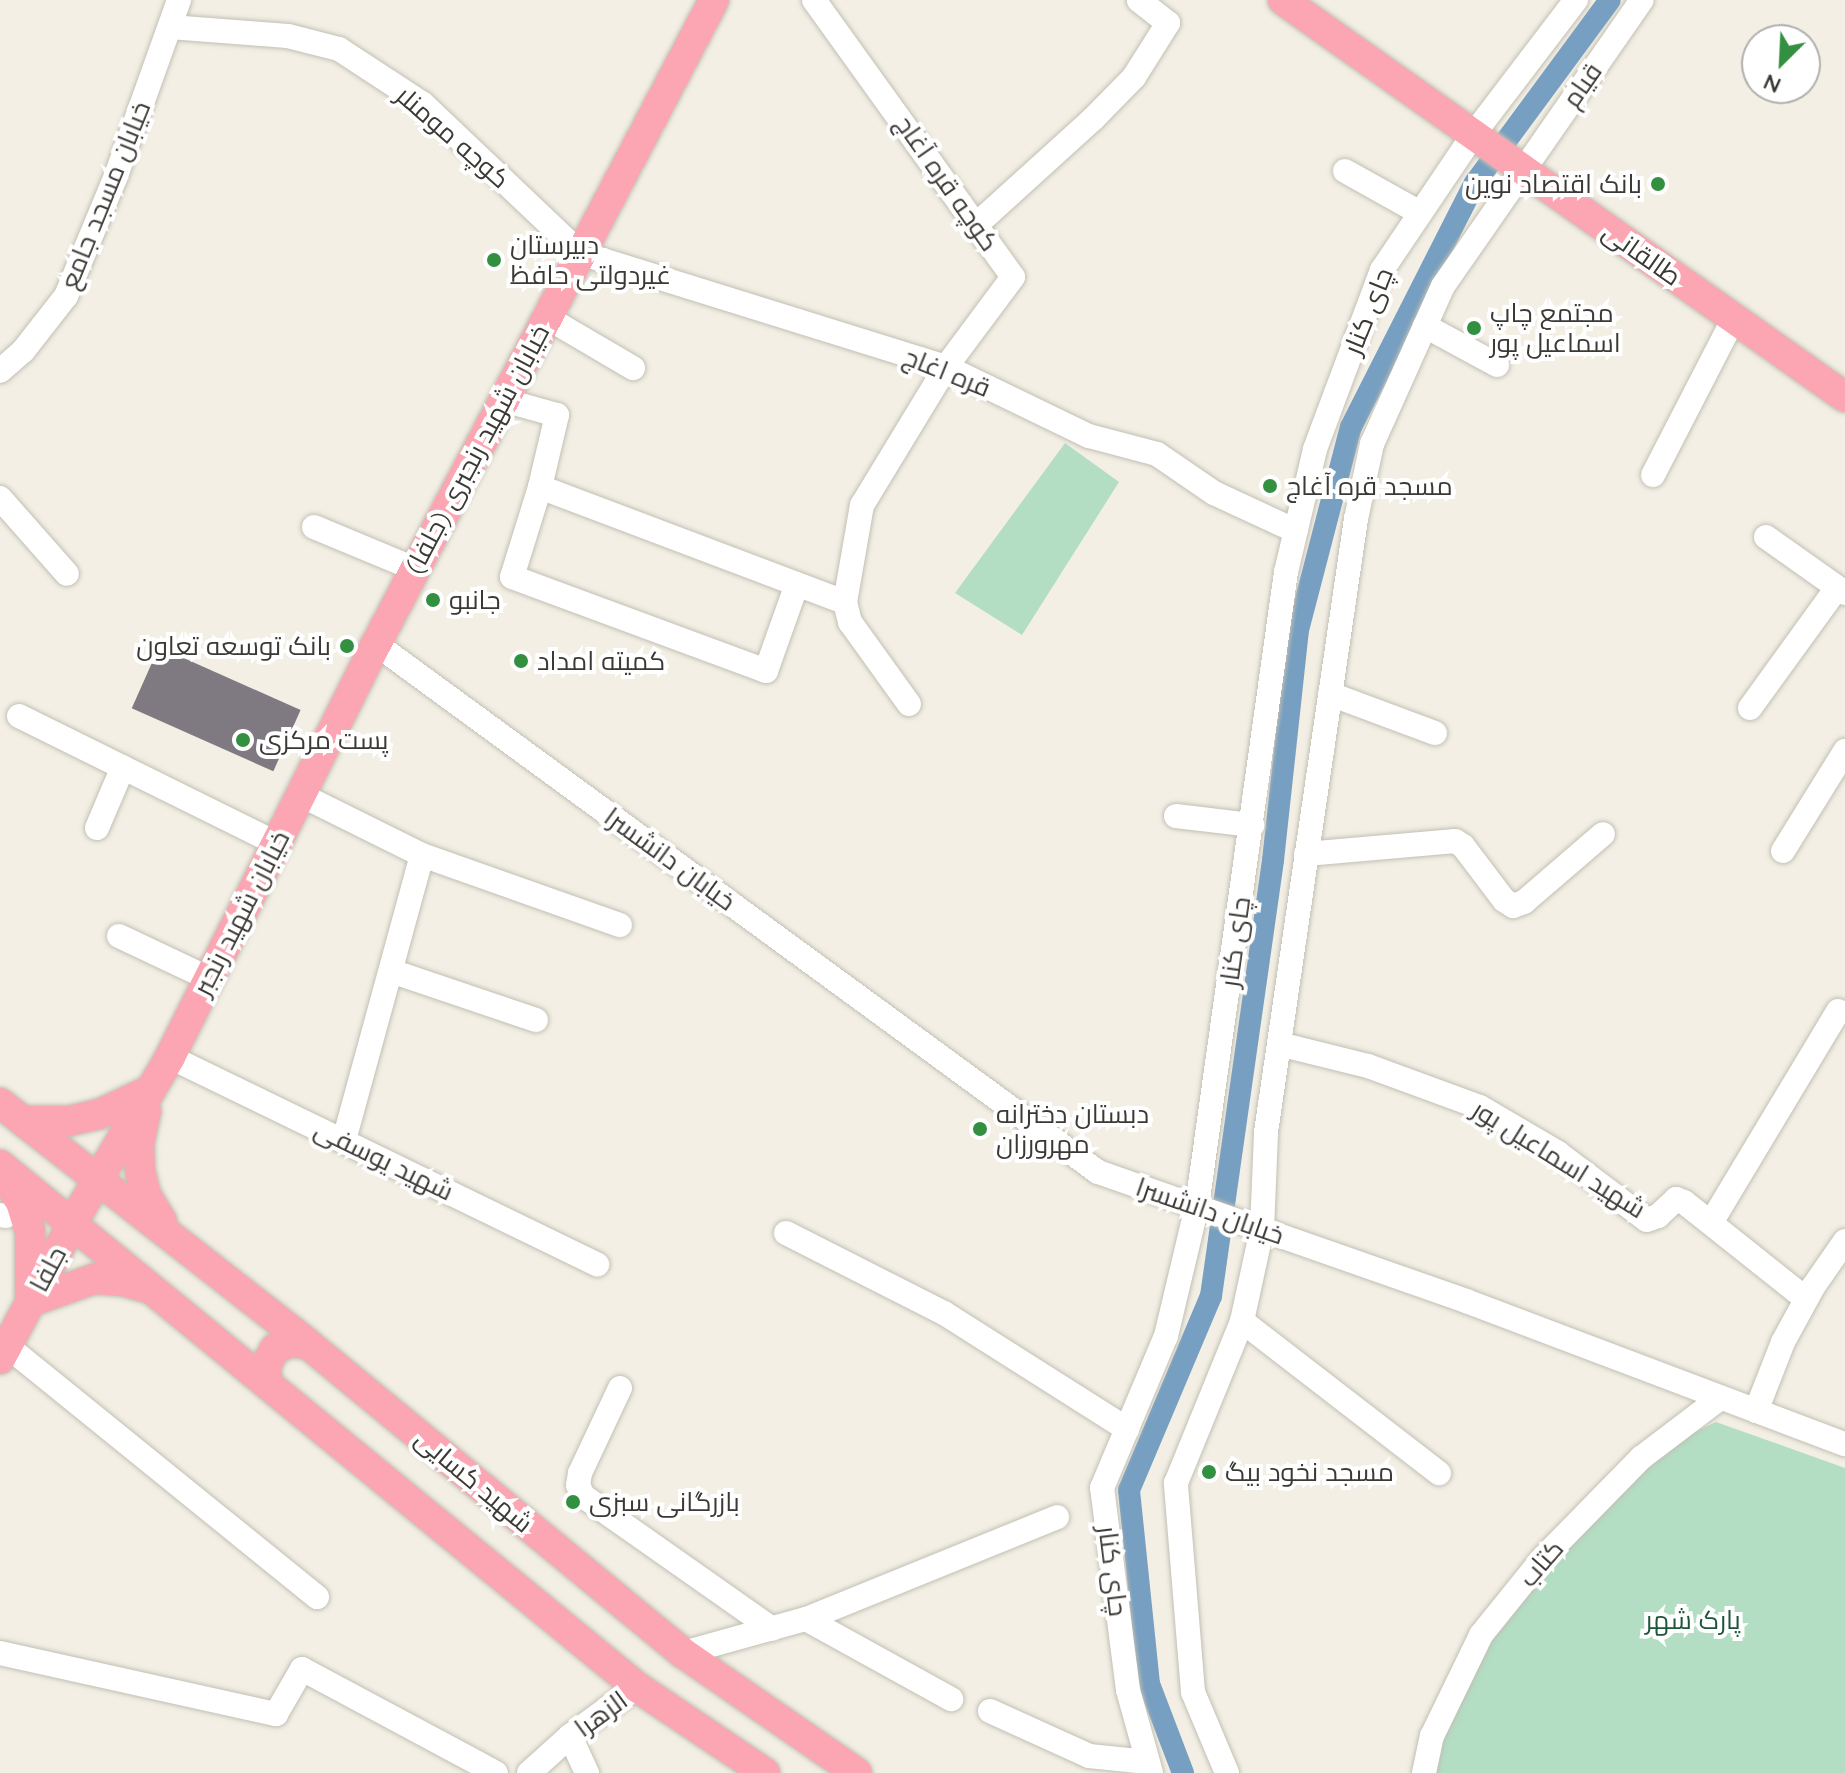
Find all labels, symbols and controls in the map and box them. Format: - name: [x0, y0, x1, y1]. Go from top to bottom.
- north arrow: [1741, 24, 1821, 104]
- street label: قیام: [1556, 57, 1608, 113]
- text: N: [1759, 68, 1785, 100]
- street label: کوچه مومنلر: [390, 79, 516, 195]
- street label: خیابان مسجد جامع: [53, 97, 157, 293]
- street label: کوچه قره آغاج: [889, 109, 1005, 257]
- place label: بانک اقتصاد نوین: [1465, 168, 1642, 200]
- marker: بانک اقتصاد نوین: [1649, 175, 1667, 193]
- street label: طالقانی: [1597, 216, 1687, 292]
- place label: دبیرستان غیردولتی حافظ: [510, 229, 671, 290]
- marker: دبیرستان غیردولتی حافظ: [485, 251, 503, 269]
- street label: چای کنار: [1337, 263, 1399, 359]
- place label: مجتمع چاپ اسماعیل پور: [1490, 297, 1621, 358]
- street label: خیابان شهید رنجبری (جلفا): [398, 319, 556, 579]
- marker: مجتمع چاپ اسماعیل پور: [1465, 319, 1483, 337]
- street label: قره اغاج: [899, 340, 995, 404]
- place label: مسجد قره آغاج: [1286, 470, 1453, 502]
- marker: مسجد قره آغاج: [1261, 477, 1279, 495]
- place label: جانبو: [449, 584, 501, 616]
- marker: جانبو: [424, 591, 442, 609]
- place label: بانک توسعه تعاون: [136, 630, 331, 662]
- marker: بانک توسعه تعاون: [338, 637, 356, 655]
- place label: کمیته امداد: [537, 645, 665, 677]
- marker: کمیته امداد: [512, 652, 530, 670]
- place label: پست مرکزی: [259, 724, 388, 756]
- marker: پست مرکزی: [234, 731, 252, 749]
- street label: خیابان دانشسرا: [598, 801, 742, 917]
- street label: خیابان شهید رنجبر: [186, 825, 296, 1001]
- street label: چای کنار: [1213, 895, 1257, 989]
- street label: شهید اسماعیل پور: [1467, 1093, 1651, 1225]
- place label: دبستان دخترانه مهرورزان: [996, 1098, 1149, 1160]
- street label: شهید یوسفی: [310, 1113, 458, 1207]
- marker: دبستان دخترانه مهرورزان: [971, 1120, 989, 1138]
- street label: خیابان دانشسرا: [1132, 1171, 1288, 1251]
- street label: جلفا: [23, 1241, 73, 1297]
- street label: شهید کسایی: [409, 1423, 539, 1539]
- place label: مسجد نخود‌ بیگ: [1225, 1456, 1394, 1488]
- marker: مسجد نخود‌ بیگ: [1200, 1463, 1218, 1481]
- place label: بازرگانی سبزی: [589, 1486, 740, 1518]
- marker: بازرگانی سبزی: [564, 1493, 582, 1511]
- street label: چای کنار: [1092, 1524, 1134, 1618]
- street label: کتاب: [1512, 1533, 1570, 1593]
- park label: پارک شهر: [1645, 1604, 1741, 1636]
- street label: الزهرا: [569, 1684, 633, 1744]

